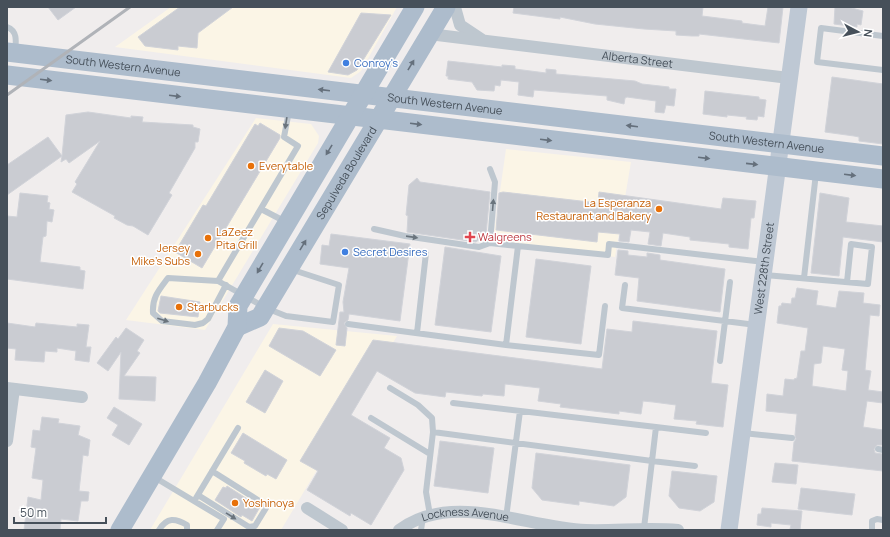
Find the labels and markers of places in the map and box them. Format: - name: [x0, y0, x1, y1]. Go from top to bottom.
- place label: Conroy's: [354, 55, 398, 70]
- marker: Conroy's: [341, 58, 351, 68]
- place label: Everytable: [259, 158, 314, 173]
- marker: Everytable: [246, 161, 256, 171]
- place label: La Esperanza Restaurant and Bakery: [536, 195, 651, 223]
- marker: La Esperanza Restaurant and Bakery: [654, 204, 664, 214]
- place label: LaZeez Pita Grill: [216, 224, 257, 252]
- place label: Walgreens: [478, 229, 532, 244]
- marker: Walgreens: [465, 232, 475, 242]
- marker: LaZeez Pita Grill: [203, 233, 213, 243]
- place label: Jersey Mike's Subs: [131, 240, 190, 268]
- place label: Secret Desires: [353, 244, 428, 259]
- marker: Secret Desires: [340, 247, 350, 257]
- marker: Jersey Mike's Subs: [193, 249, 203, 259]
- place label: Starbucks: [187, 299, 239, 314]
- marker: Starbucks: [174, 302, 184, 312]
- place label: Yoshinoya: [243, 495, 294, 510]
- marker: Yoshinoya: [230, 498, 240, 508]

